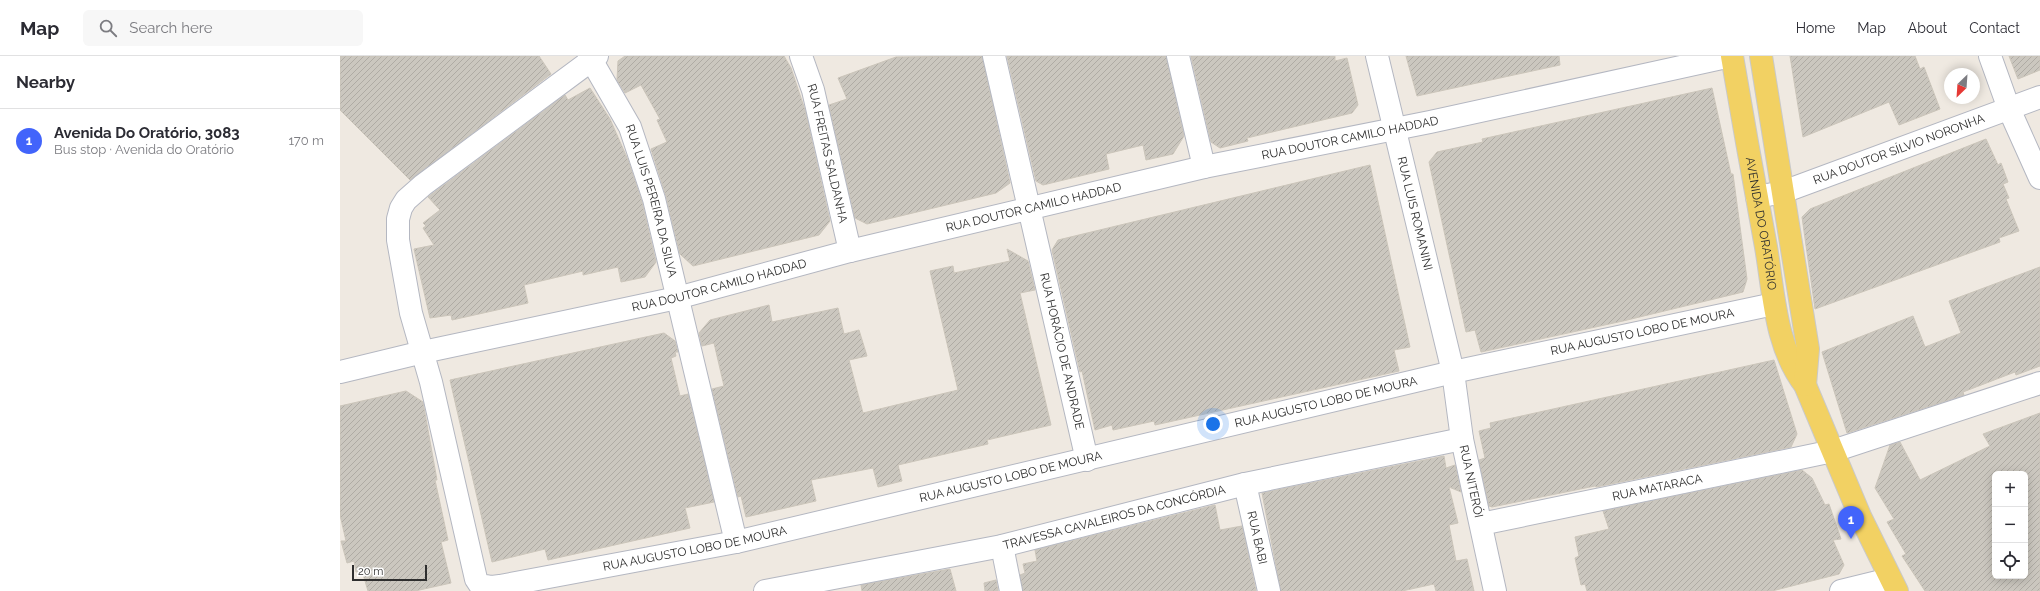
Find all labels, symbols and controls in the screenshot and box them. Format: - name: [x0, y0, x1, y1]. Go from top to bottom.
- search box: [83, 10, 363, 46]
- text: Map: [20, 17, 59, 39]
- icon: search: [97, 17, 119, 39]
- text: Search here: [129, 19, 213, 37]
- text: Home: [1796, 20, 1835, 36]
- text: Map: [1857, 20, 1886, 36]
- text: About: [1908, 20, 1947, 36]
- text: Contact: [1969, 20, 2020, 36]
- north arrow: [1944, 68, 1980, 104]
- text: Nearby: [16, 72, 75, 92]
- street label: RUA FREITAS SALDANHA: [804, 82, 850, 224]
- street label: RUA DOUTOR SÍLVIO NORONHA: [1811, 111, 1986, 187]
- street label: RUA DOUTOR CAMILO HADDAD: [1260, 113, 1440, 162]
- street label: RUA LUIS PEREIRA DA SILVA: [623, 123, 680, 279]
- text: Avenida Do Oratório, 3083: [54, 124, 240, 142]
- text: 1: [26, 133, 32, 148]
- text: 170 m: [288, 133, 324, 148]
- text: Bus stop · Avenida do Oratório: [54, 142, 234, 157]
- street label: RUA LUIS ROMANINI: [1394, 155, 1435, 272]
- street label: AVENIDA DO ORATÓRIO: [1743, 156, 1779, 291]
- street label: RUA DOUTOR CAMILO HADDAD: [944, 180, 1123, 235]
- street label: RUA DOUTOR CAMILO HADDAD: [630, 256, 809, 314]
- street label: RUA HORÁCIO DE ANDRADE: [1037, 271, 1087, 431]
- street label: RUA AUGUSTO LOBO DE MOURA: [1549, 306, 1735, 358]
- street label: RUA AUGUSTO LOBO DE MOURA: [1233, 374, 1419, 431]
- your location: [1203, 414, 1223, 434]
- street label: RUA NITERÓI: [1457, 444, 1486, 519]
- street label: RUA AUGUSTO LOBO DE MOURA: [918, 448, 1103, 505]
- street label: RUA MATARACA: [1611, 471, 1704, 504]
- map controls: [1992, 471, 2028, 579]
- button: +: [1992, 471, 2028, 507]
- street label: TRAVESSA CAVALEIROS DA CONCÓRDIA: [1001, 482, 1227, 552]
- pin: 1: [1838, 506, 1864, 539]
- button: −: [1992, 507, 2028, 543]
- street label: RUA BABI: [1244, 510, 1270, 566]
- street label: RUA AUGUSTO LOBO DE MOURA: [602, 523, 788, 574]
- button: locate: [1992, 543, 2028, 579]
- scale bar: [352, 563, 427, 582]
- text: 20 m: [358, 565, 383, 578]

